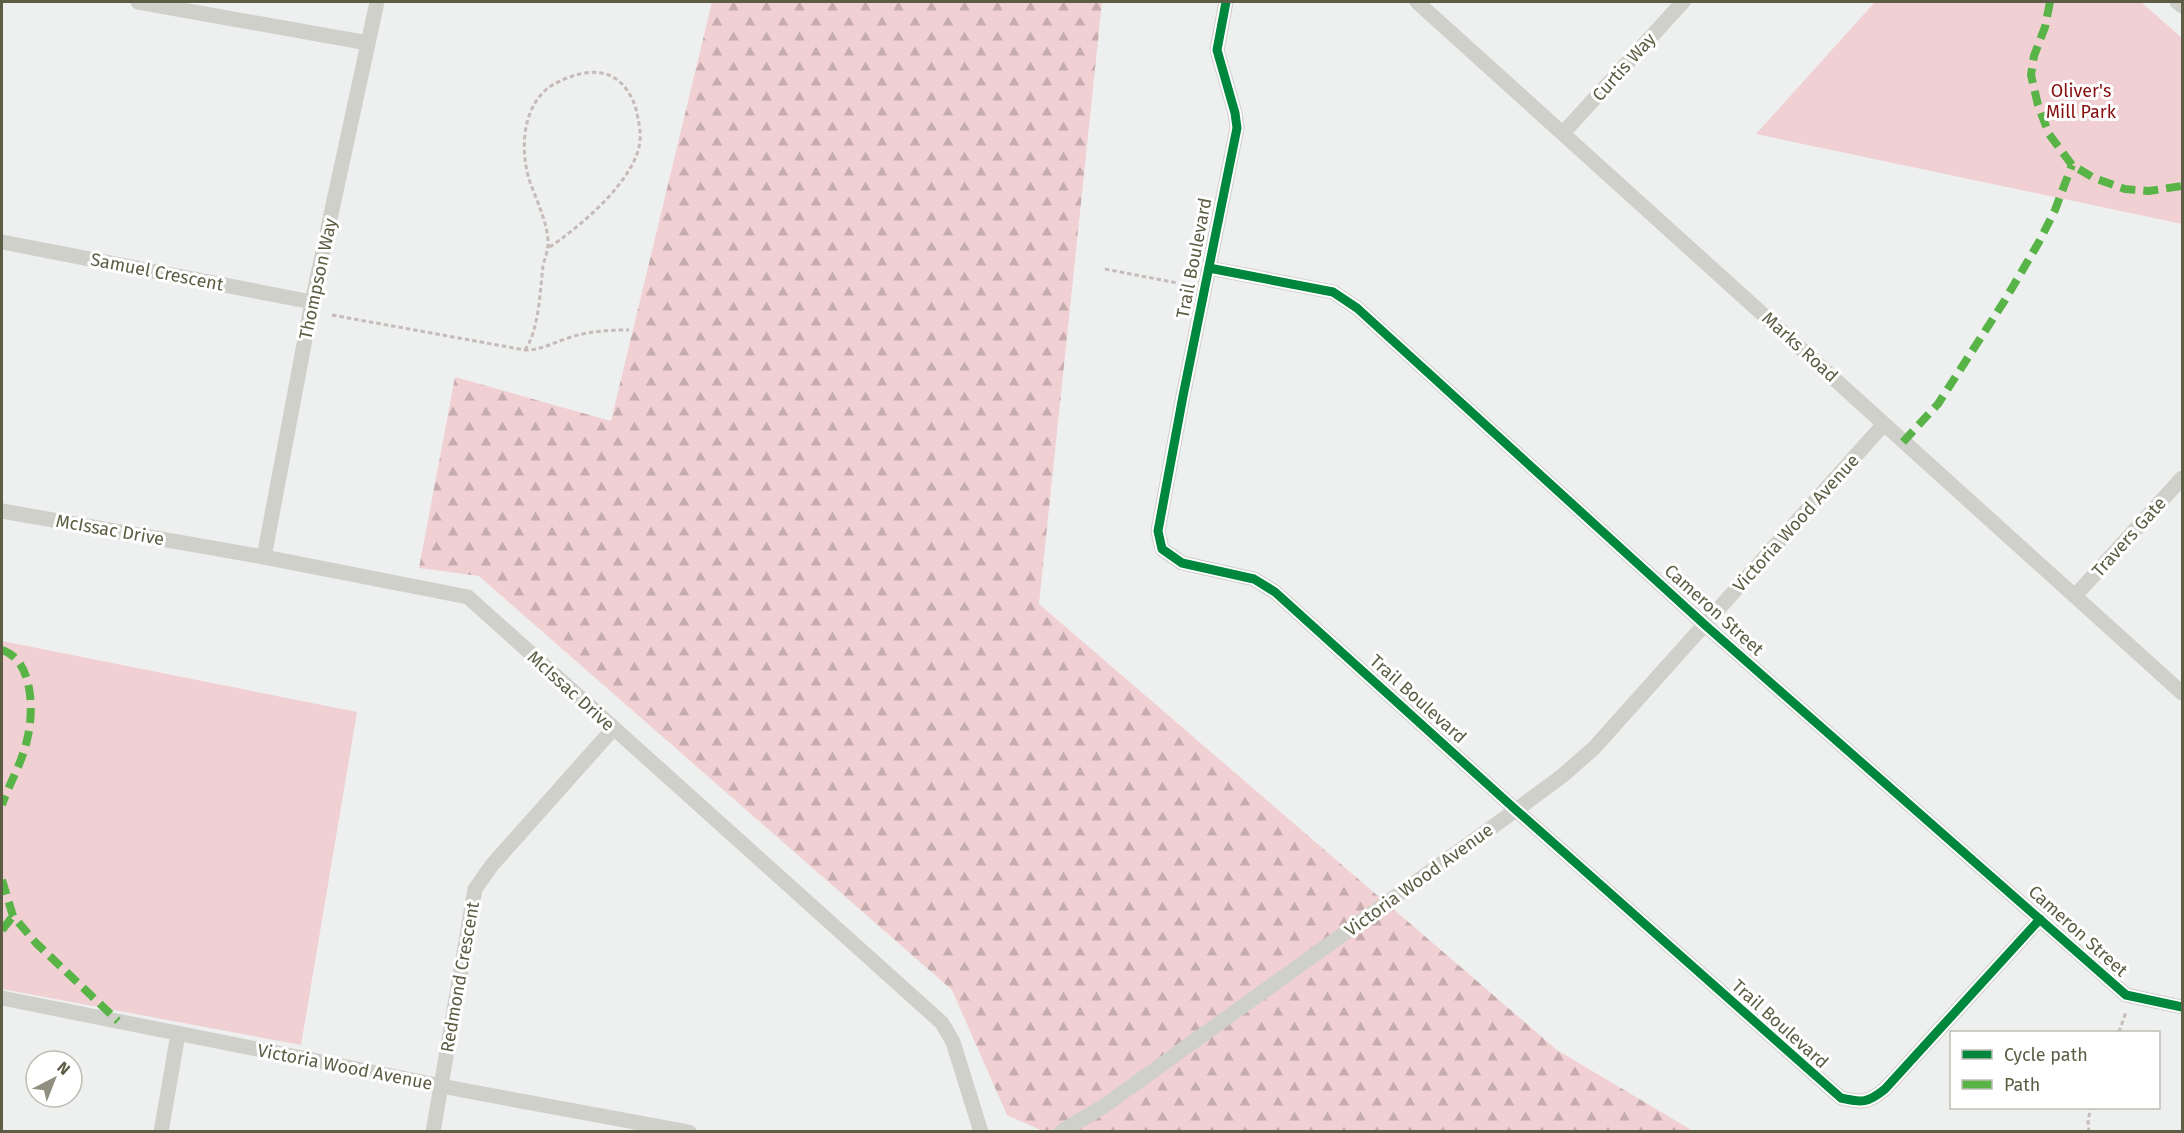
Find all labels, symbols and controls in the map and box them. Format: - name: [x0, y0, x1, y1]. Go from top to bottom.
- street label: Curtis Way: [1588, 28, 1661, 106]
- park label: Oliver's Mill Park: [2046, 80, 2117, 123]
- street label: Trail Boulevard: [1172, 196, 1216, 320]
- street label: Thompson Way: [294, 216, 342, 342]
- street label: Samuel Crescent: [89, 248, 226, 296]
- street label: Marks Road: [1758, 307, 1842, 387]
- street label: Victoria Wood Avenue: [1728, 449, 1864, 597]
- street label: Travers Gate: [2087, 492, 2171, 582]
- street label: McIssac Drive: [54, 510, 166, 550]
- street label: Cameron Street: [1660, 560, 1769, 661]
- street label: McIssac Drive: [523, 646, 619, 736]
- street label: Trail Boulevard: [1365, 650, 1471, 748]
- street label: Victoria Wood Avenue: [1341, 819, 1497, 941]
- street label: Cameron Street: [2024, 881, 2133, 982]
- street label: Redmond Crescent: [436, 899, 484, 1054]
- street label: Trail Boulevard: [1727, 975, 1833, 1073]
- legend: [1950, 1031, 2160, 1109]
- street label: Victoria Wood Avenue: [256, 1039, 434, 1095]
- text: Cycle path: [2004, 1044, 2088, 1066]
- north arrow: [24, 1049, 84, 1109]
- text: N: [53, 1058, 74, 1079]
- text: Path: [2004, 1074, 2040, 1096]

